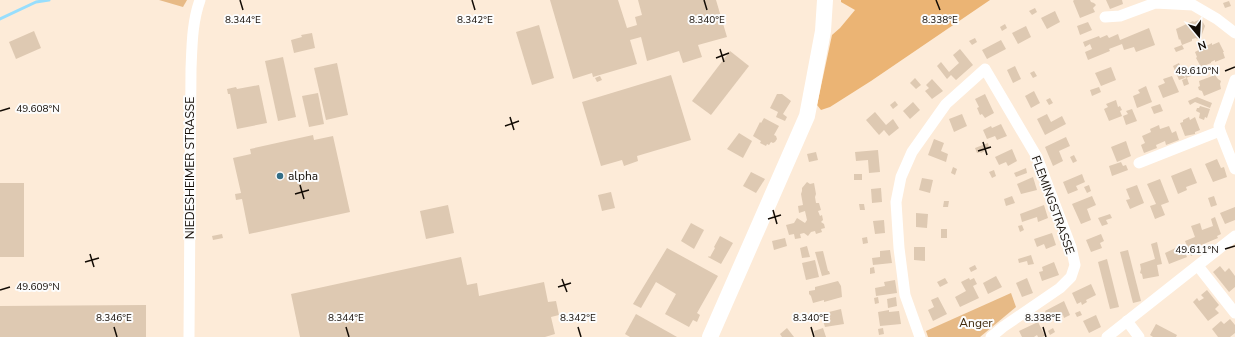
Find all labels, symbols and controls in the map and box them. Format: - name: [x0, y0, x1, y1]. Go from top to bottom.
- text: 8.344°E: [225, 13, 261, 27]
- text: 8.342°E: [457, 13, 493, 27]
- text: 8.340°E: [689, 13, 725, 27]
- text: 8.338°E: [922, 13, 958, 27]
- north arrow: [1179, 16, 1219, 56]
- text: N: [1196, 37, 1208, 53]
- text: 49.610°N: [1175, 64, 1219, 78]
- street label: NIEDESHEIMER STRASSE: [182, 97, 198, 239]
- text: 49.608°N: [16, 102, 60, 116]
- street label: FLEMINGSTRASSE: [1028, 154, 1078, 256]
- place label: alpha: [288, 168, 318, 184]
- marker: alpha: [275, 171, 285, 181]
- text: 49.611°N: [1175, 243, 1219, 257]
- text: 49.609°N: [16, 280, 60, 294]
- text: 8.346°E: [96, 311, 132, 325]
- text: 8.344°E: [328, 311, 364, 325]
- text: 8.342°E: [560, 311, 596, 325]
- text: 8.340°E: [793, 311, 829, 325]
- text: 8.338°E: [1025, 311, 1061, 325]
- park label: Anger: [959, 315, 993, 331]

